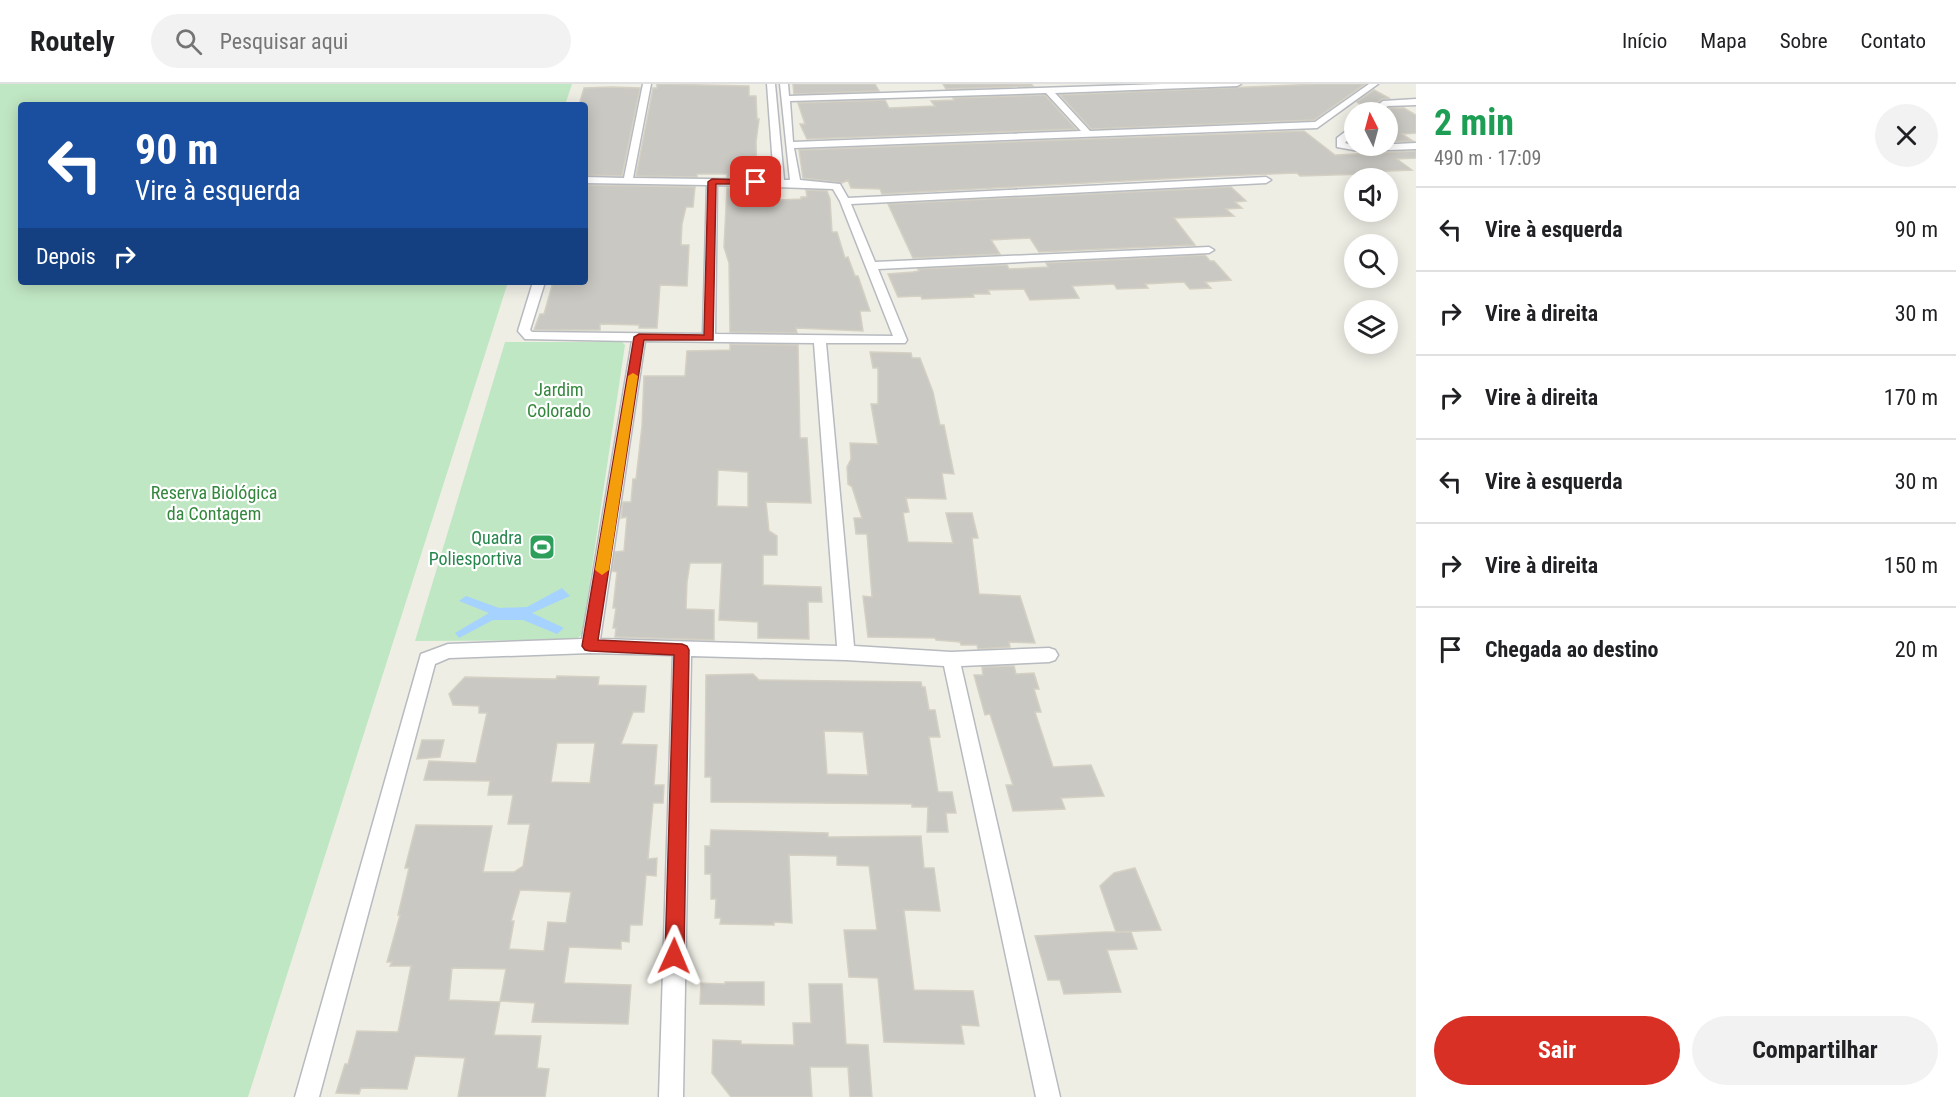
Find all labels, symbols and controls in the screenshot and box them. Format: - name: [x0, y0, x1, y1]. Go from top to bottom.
- search box: [151, 14, 571, 68]
- text: Routely: [30, 25, 115, 58]
- icon: search: [172, 25, 205, 58]
- text: Pesquisar aqui: [220, 29, 348, 54]
- text: Início: [1622, 29, 1667, 53]
- text: Mapa: [1700, 29, 1747, 53]
- text: Sobre: [1780, 29, 1828, 53]
- text: Contato: [1861, 29, 1926, 53]
- north arrow: [1344, 102, 1398, 156]
- map controls: [1344, 102, 1398, 354]
- text: 2 min: [1434, 102, 1514, 144]
- button: close: [1875, 104, 1938, 167]
- text: 90 m: [135, 125, 218, 174]
- icon: left: [36, 126, 114, 204]
- text: 490 m · 17:09: [1434, 146, 1541, 170]
- pin: [730, 156, 781, 207]
- icon: arrive: [739, 165, 772, 198]
- button: sound: [1344, 168, 1398, 222]
- text: Vire à esquerda: [135, 175, 301, 207]
- icon: left: [1434, 213, 1467, 246]
- text: Vire à esquerda: [1485, 217, 1623, 242]
- text: 90 m: [1895, 217, 1938, 242]
- button: search: [1344, 234, 1398, 288]
- icon: right: [108, 240, 141, 273]
- text: Depois: [36, 244, 96, 269]
- icon: right: [1434, 297, 1467, 330]
- button: layers: [1344, 300, 1398, 354]
- text: Vire à direita: [1485, 301, 1598, 326]
- text: 30 m: [1895, 301, 1938, 326]
- park label: Jardim Colorado: [527, 379, 591, 421]
- icon: right: [1434, 381, 1467, 414]
- text: Vire à direita: [1485, 385, 1598, 410]
- text: 170 m: [1884, 385, 1938, 410]
- icon: left: [1434, 465, 1467, 498]
- text: Vire à esquerda: [1485, 469, 1623, 494]
- text: 30 m: [1895, 469, 1938, 494]
- park label: Reserva Biológica da Contagem: [151, 482, 277, 524]
- place label: Quadra Poliesportiva: [429, 527, 522, 569]
- sports icon: Quadra Poliesportiva: [527, 532, 557, 562]
- icon: right: [1434, 549, 1467, 582]
- text: Vire à direita: [1485, 553, 1598, 578]
- text: 150 m: [1884, 553, 1938, 578]
- icon: arrive: [1434, 633, 1467, 666]
- text: Chegada ao destino: [1485, 637, 1659, 662]
- text: 20 m: [1895, 637, 1938, 662]
- position arrow: [642, 924, 706, 988]
- button: Sair: [1434, 1016, 1680, 1085]
- button: Compartilhar: [1692, 1016, 1938, 1085]

